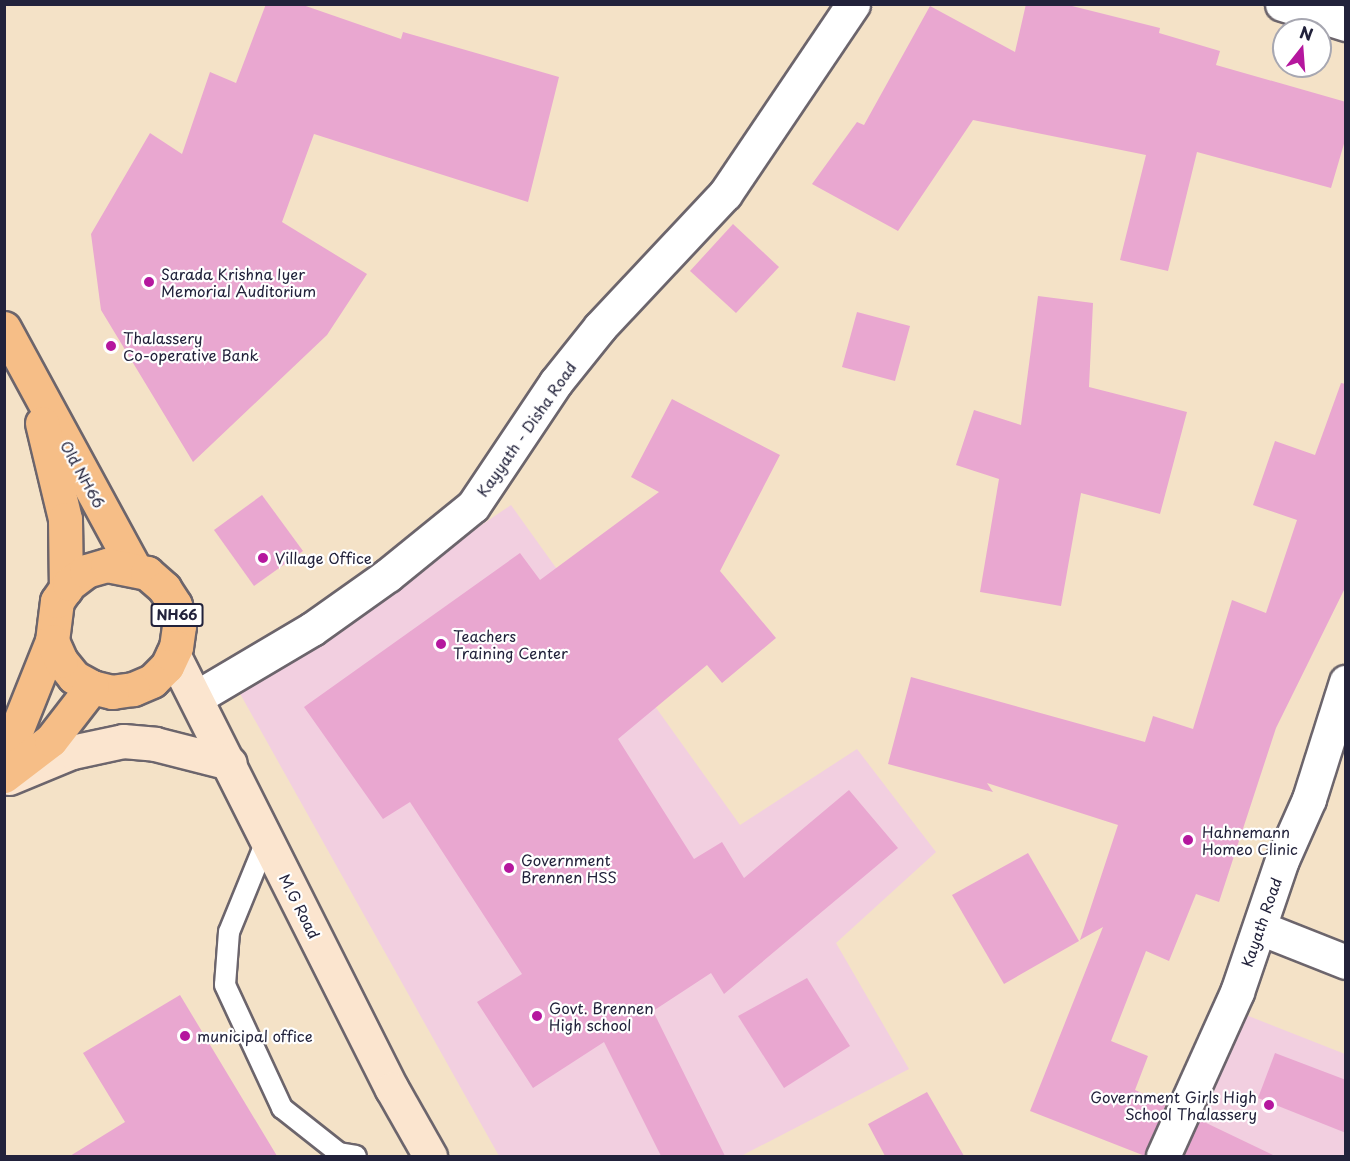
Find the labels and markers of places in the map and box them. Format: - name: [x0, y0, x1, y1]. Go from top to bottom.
- place label: Sarada Krishna Iyer Memorial Auditorium: [161, 264, 317, 299]
- marker: Sarada Krishna Iyer Memorial Auditorium: [142, 275, 156, 289]
- place label: Thalassery Co-operative Bank: [123, 328, 259, 363]
- marker: Thalassery Co-operative Bank: [104, 339, 118, 353]
- place label: Village Office: [275, 549, 372, 567]
- marker: Village Office: [256, 551, 270, 565]
- place label: Teachers Training Center: [453, 626, 568, 661]
- marker: Teachers Training Center: [434, 637, 448, 651]
- place label: Hahnemann Homeo Clinic: [1202, 822, 1297, 857]
- marker: Hahnemann Homeo Clinic: [1179, 831, 1197, 849]
- place label: Government Brennen HSS: [521, 850, 617, 885]
- marker: Government Brennen HSS: [502, 861, 516, 875]
- place label: Govt. Brennen High school: [549, 998, 654, 1033]
- marker: Govt. Brennen High school: [530, 1009, 544, 1023]
- place label: municipal office: [197, 1027, 313, 1045]
- marker: municipal office: [178, 1029, 192, 1043]
- place label: Government Girls High School Thalassery: [1090, 1087, 1257, 1122]
- marker: Government Girls High School Thalassery: [1262, 1098, 1276, 1112]

